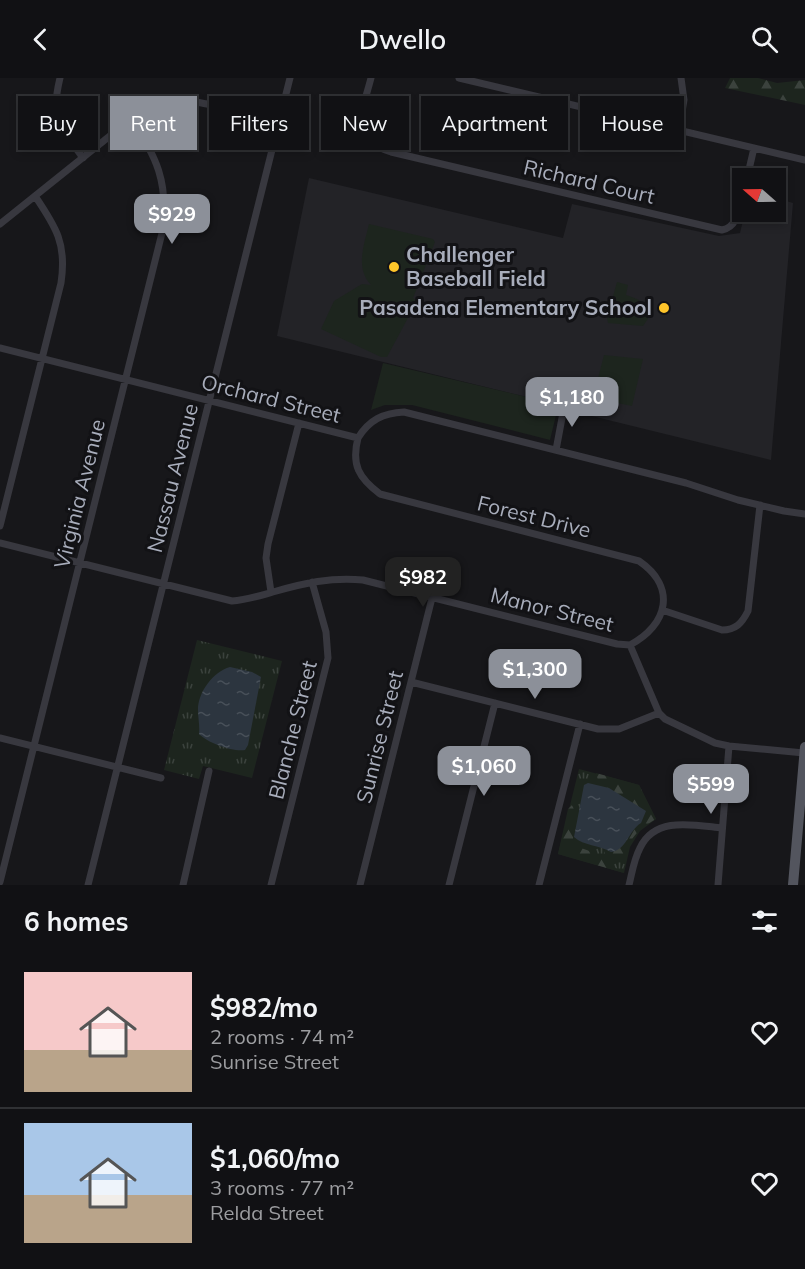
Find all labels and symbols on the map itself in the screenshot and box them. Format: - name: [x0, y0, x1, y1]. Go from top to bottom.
- street label: Richard Court: [521, 153, 657, 209]
- north arrow: [732, 168, 786, 222]
- pin: $929: [136, 194, 208, 245]
- place label: Challenger Baseball Field: [406, 241, 546, 291]
- marker: Challenger Baseball Field: [387, 260, 401, 274]
- place label: Pasadena Elementary School: [359, 294, 652, 320]
- marker: Pasadena Elementary School: [657, 301, 671, 315]
- street label: Orchard Street: [199, 368, 344, 428]
- pin: $1,180: [523, 377, 621, 428]
- street label: Nassau Avenue: [141, 401, 203, 555]
- street label: Virginia Avenue: [48, 416, 110, 571]
- street label: Forest Drive: [475, 489, 594, 543]
- pin: $982: [387, 557, 459, 608]
- street label: Manor Street: [488, 581, 617, 637]
- pin: $1,300: [486, 649, 584, 700]
- street label: Blanche Street: [262, 658, 322, 802]
- street label: Sunrise Street: [350, 668, 408, 806]
- pin: $1,060: [435, 746, 533, 797]
- pin: $599: [675, 764, 747, 815]

